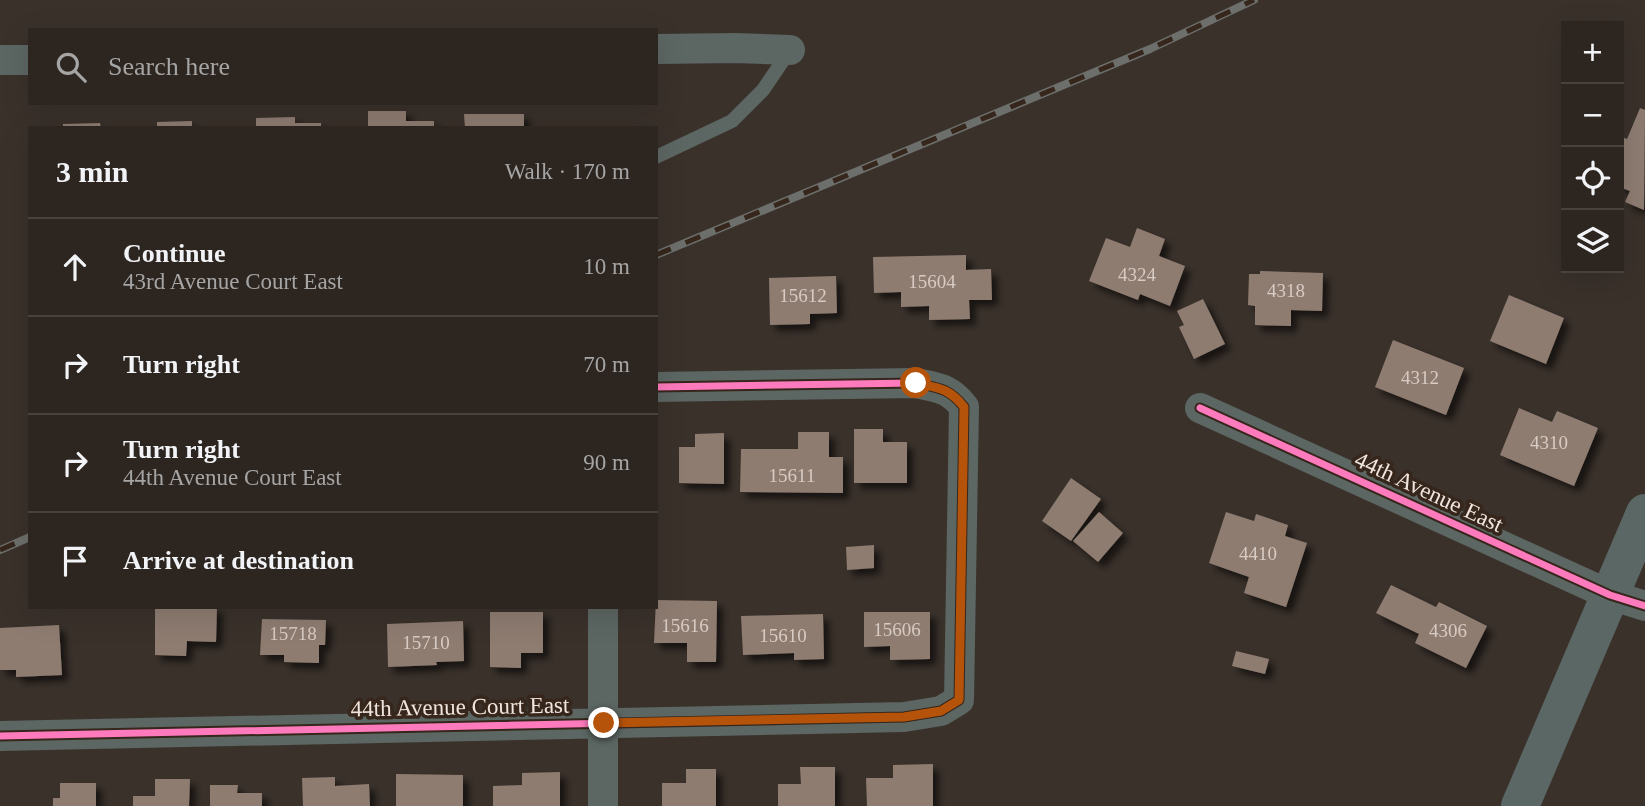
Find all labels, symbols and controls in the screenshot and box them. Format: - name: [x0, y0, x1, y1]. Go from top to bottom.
- map controls: [1561, 21, 1624, 273]
- button: +: [1561, 21, 1624, 84]
- search box: [28, 28, 658, 105]
- icon: search: [52, 48, 90, 86]
- text: Search here: [108, 52, 230, 81]
- button: −: [1561, 84, 1624, 147]
- button: locate: [1561, 147, 1624, 210]
- text: 3 min: [56, 155, 129, 188]
- text: Walk · 170 m: [505, 159, 630, 184]
- button: layers: [1561, 210, 1624, 273]
- text: Continue: [123, 239, 226, 268]
- icon: ahead: [56, 248, 94, 286]
- text: 10 m: [583, 254, 630, 279]
- house number: 4324: [1118, 264, 1157, 285]
- text: 43rd Avenue Court East: [123, 269, 343, 294]
- house number: 15604: [908, 271, 956, 292]
- house number: 4318: [1267, 280, 1305, 301]
- house number: 15612: [779, 285, 827, 306]
- icon: right: [56, 346, 94, 384]
- text: Turn right: [123, 350, 240, 379]
- text: 70 m: [583, 352, 630, 377]
- route start: [900, 367, 931, 398]
- house number: 4312: [1401, 367, 1439, 388]
- house number: 4310: [1530, 432, 1568, 453]
- text: Turn right: [123, 435, 240, 464]
- icon: right: [56, 444, 94, 482]
- street label: 44th Avenue East: [1351, 447, 1508, 538]
- text: 90 m: [583, 450, 630, 475]
- text: 44th Avenue Court East: [123, 465, 342, 490]
- house number: 15611: [769, 465, 815, 486]
- icon: arrive: [56, 542, 94, 580]
- house number: 4410: [1239, 543, 1277, 564]
- text: Arrive at destination: [123, 546, 354, 575]
- house number: 15616: [661, 615, 709, 636]
- house number: 15606: [873, 619, 921, 640]
- house number: 4306: [1429, 620, 1467, 641]
- house number: 15718: [269, 623, 317, 644]
- house number: 15610: [759, 625, 807, 646]
- house number: 15710: [402, 632, 450, 653]
- street label: 44th Avenue Court East: [350, 693, 570, 721]
- route end: [588, 707, 619, 738]

